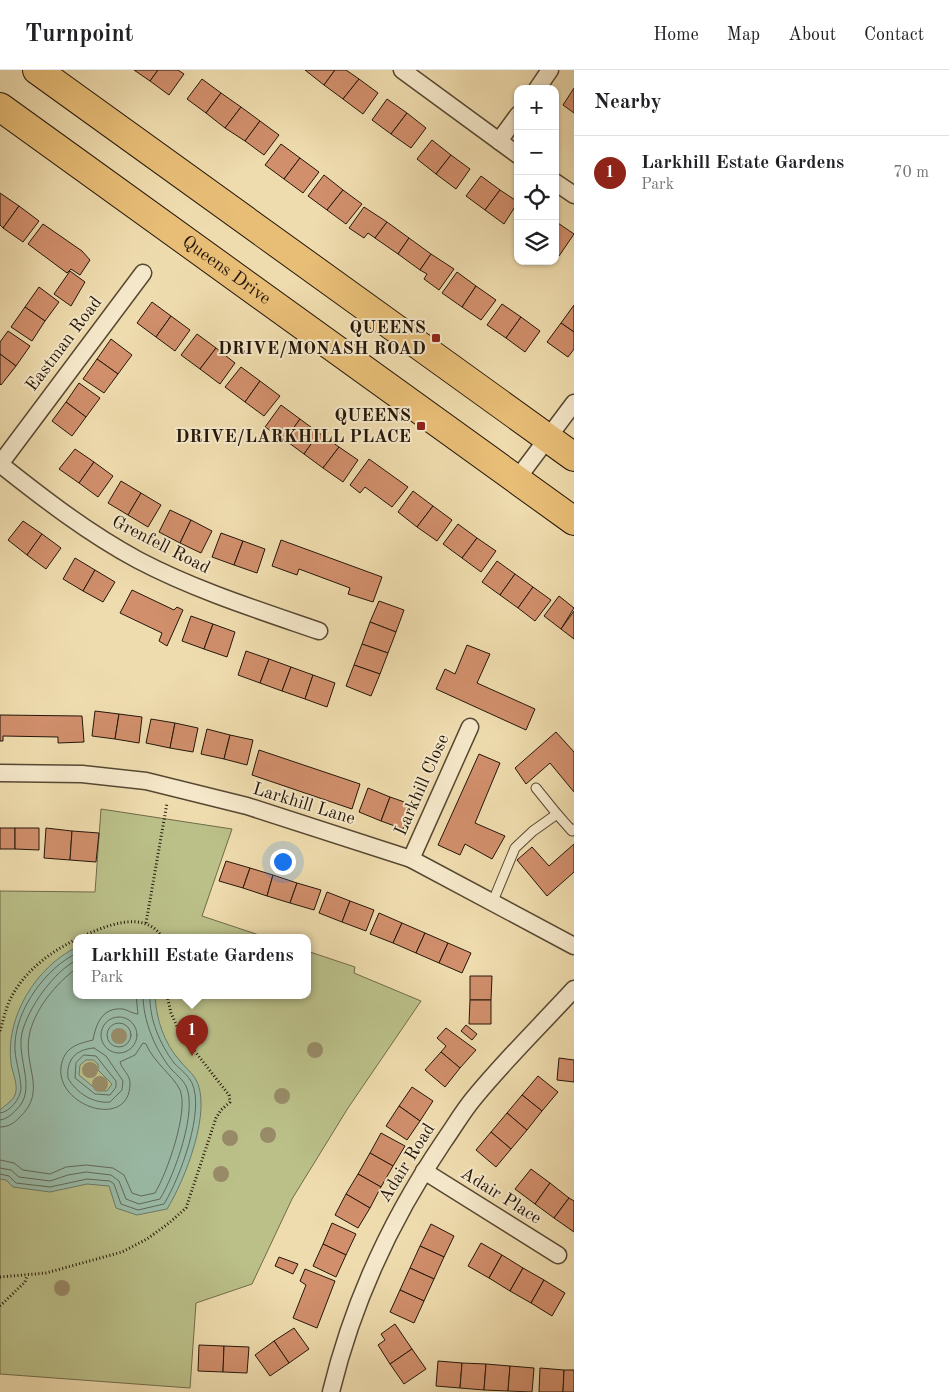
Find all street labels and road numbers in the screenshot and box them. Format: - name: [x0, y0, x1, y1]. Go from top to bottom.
- street label: Queens Drive: [179, 232, 274, 308]
- street label: Eastman Road: [23, 293, 105, 395]
- street label: Grenfell Road: [109, 513, 213, 577]
- street label: Larkhill Close: [392, 732, 452, 838]
- street label: Larkhill Lane: [251, 780, 357, 828]
- street label: Adair Road: [376, 1120, 438, 1206]
- street label: Adair Place: [457, 1164, 545, 1228]

